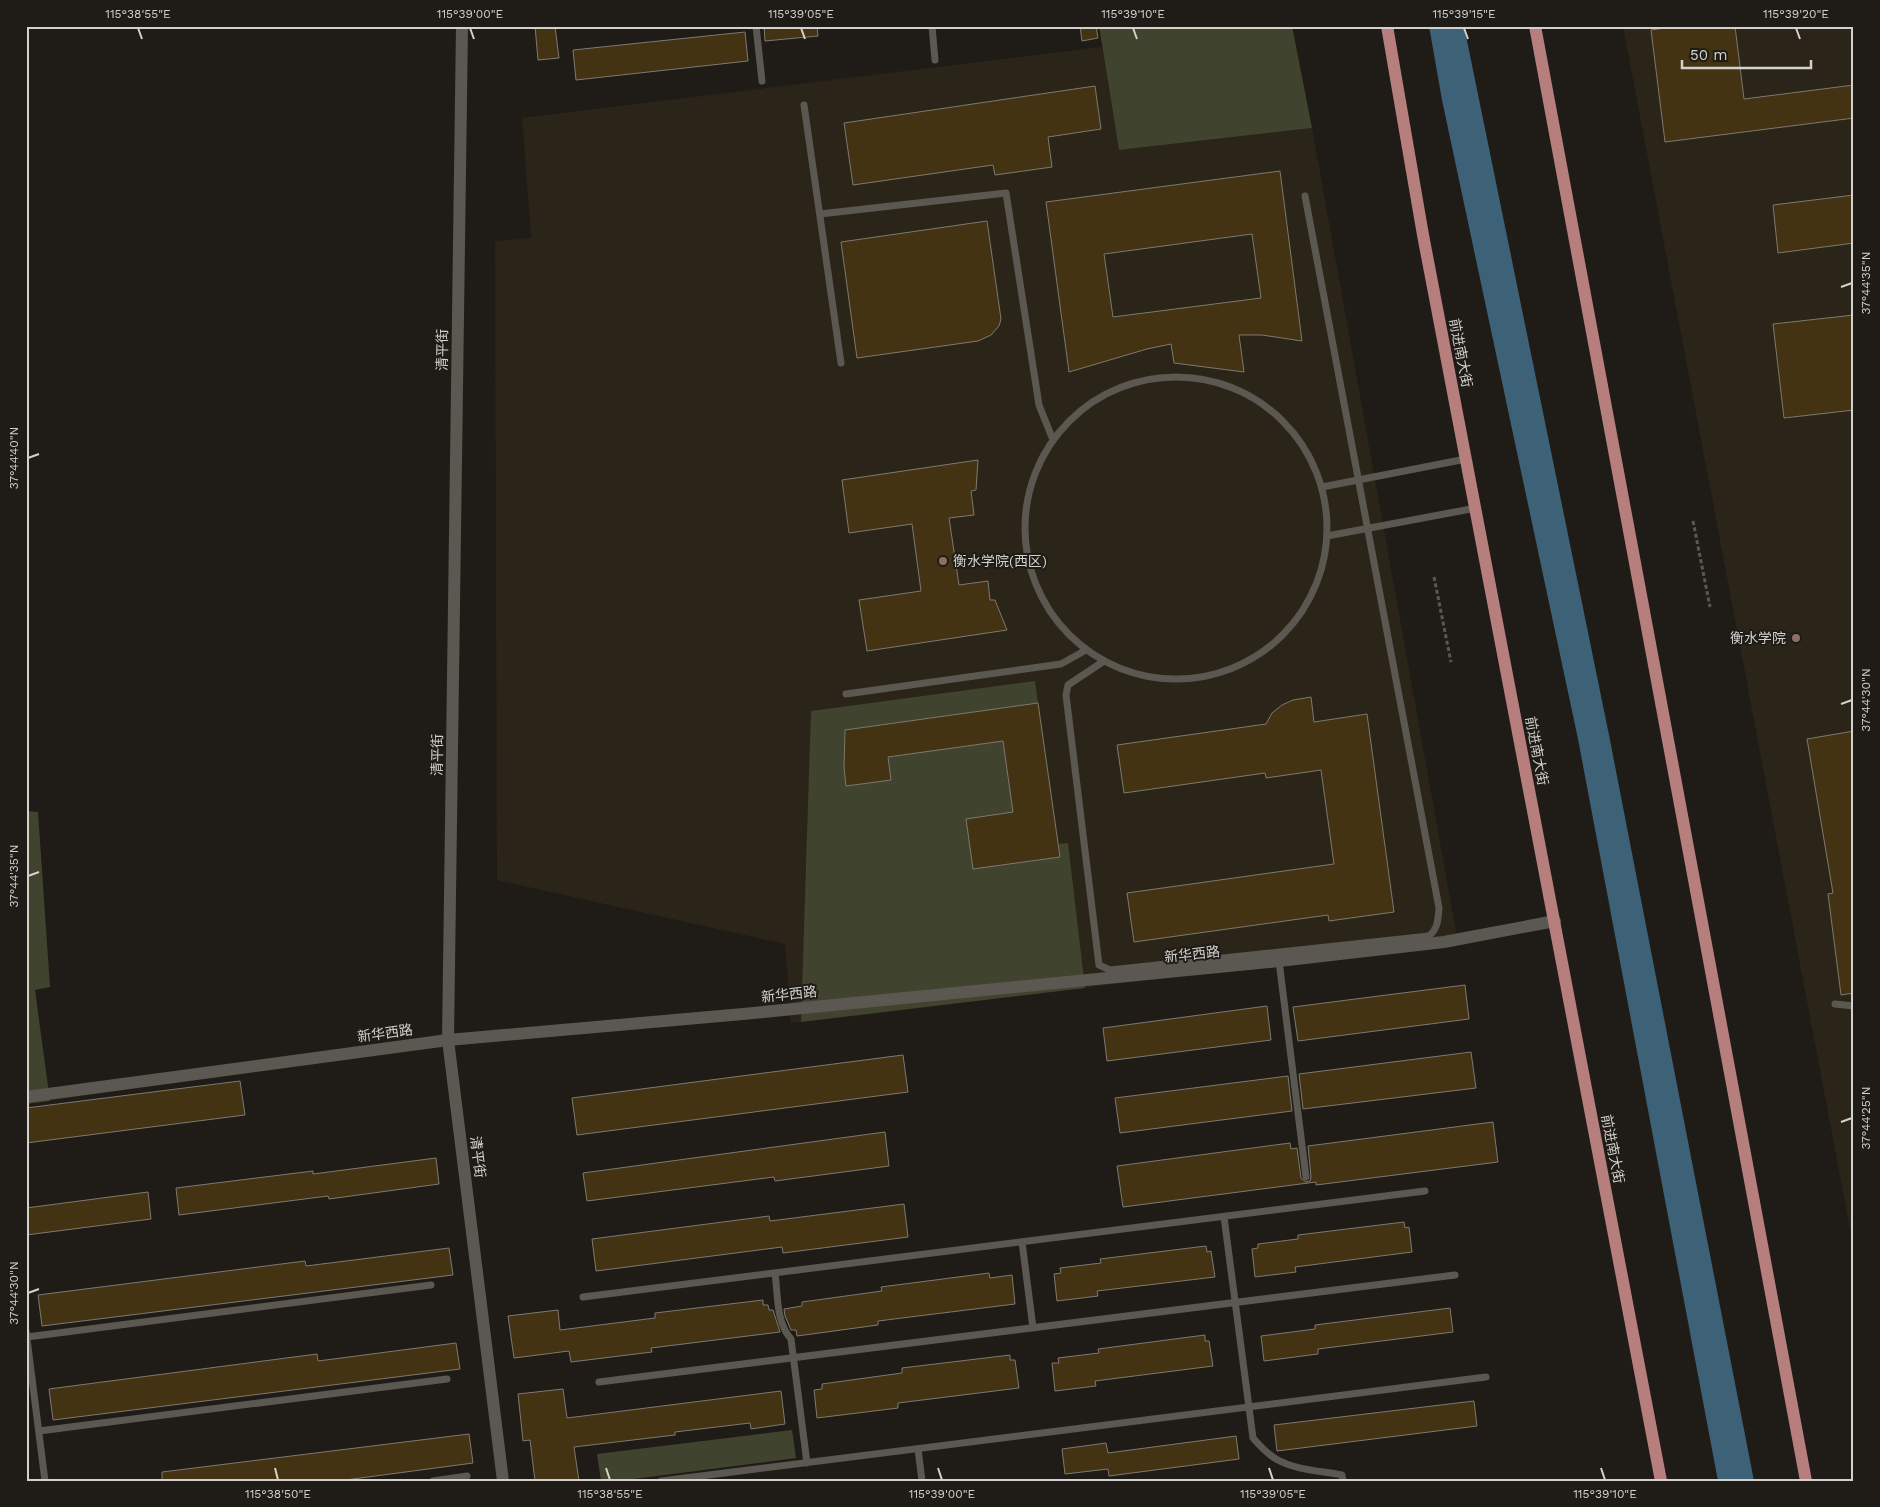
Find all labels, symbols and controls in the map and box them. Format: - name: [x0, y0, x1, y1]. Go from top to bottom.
- text: 115°38'55"E: [105, 7, 171, 21]
- text: 115°39'00"E: [437, 7, 504, 21]
- text: 115°39'05"E: [768, 7, 834, 21]
- text: 115°39'10"E: [1101, 7, 1165, 21]
- text: 115°39'15"E: [1432, 7, 1496, 21]
- text: 115°39'20"E: [1763, 7, 1829, 21]
- scale bar: [1682, 38, 1811, 70]
- text: 50 m: [1690, 46, 1727, 64]
- text: 37°44'35"N: [1859, 252, 1873, 314]
- street label: 前进南大街: [1446, 317, 1476, 389]
- street label: 清平街: [434, 329, 450, 371]
- text: 37°44'40"N: [7, 427, 21, 489]
- place label: 衡水学院(西区): [953, 553, 1047, 569]
- marker: 衡水学院(西区): [937, 555, 949, 567]
- place label: 衡水学院: [1730, 630, 1786, 646]
- marker: 衡水学院: [1790, 632, 1802, 644]
- text: 37°44'30"N: [1859, 668, 1873, 732]
- street label: 前进南大街: [1522, 715, 1552, 787]
- street label: 清平街: [429, 734, 445, 776]
- text: 37°44'35"N: [7, 845, 21, 907]
- street label: 新华西路: [1163, 943, 1221, 965]
- street label: 新华西路: [760, 983, 818, 1005]
- street label: 新华西路: [356, 1021, 414, 1045]
- text: 37°44'25"N: [1859, 1087, 1873, 1149]
- street label: 前进南大街: [1598, 1113, 1628, 1185]
- street label: 清平街: [468, 1135, 488, 1179]
- text: 37°44'30"N: [7, 1261, 21, 1325]
- text: 115°38'50"E: [245, 1487, 311, 1501]
- text: 115°38'55"E: [577, 1487, 643, 1501]
- text: 115°39'00"E: [909, 1487, 976, 1501]
- text: 115°39'05"E: [1240, 1487, 1306, 1501]
- text: 115°39'10"E: [1573, 1487, 1637, 1501]

